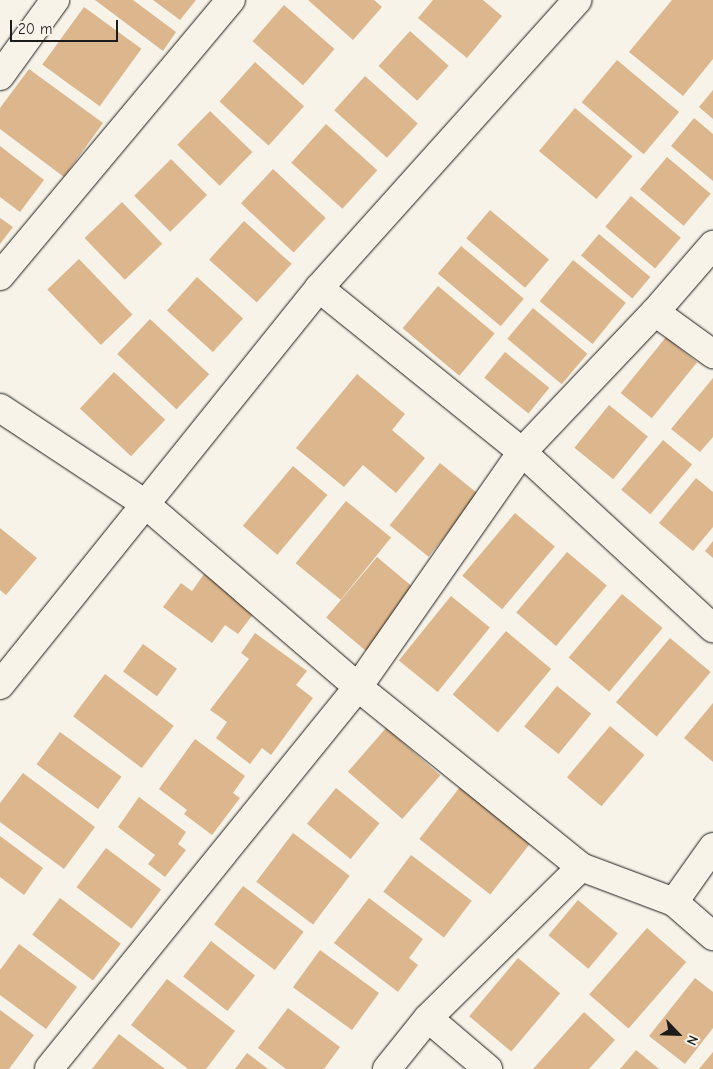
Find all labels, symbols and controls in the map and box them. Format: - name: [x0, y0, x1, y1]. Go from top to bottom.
- scale bar: [12, 10, 120, 42]
- text: 20 m: [18, 20, 52, 38]
- north arrow: [653, 1009, 703, 1059]
- text: N: [683, 1033, 702, 1048]

